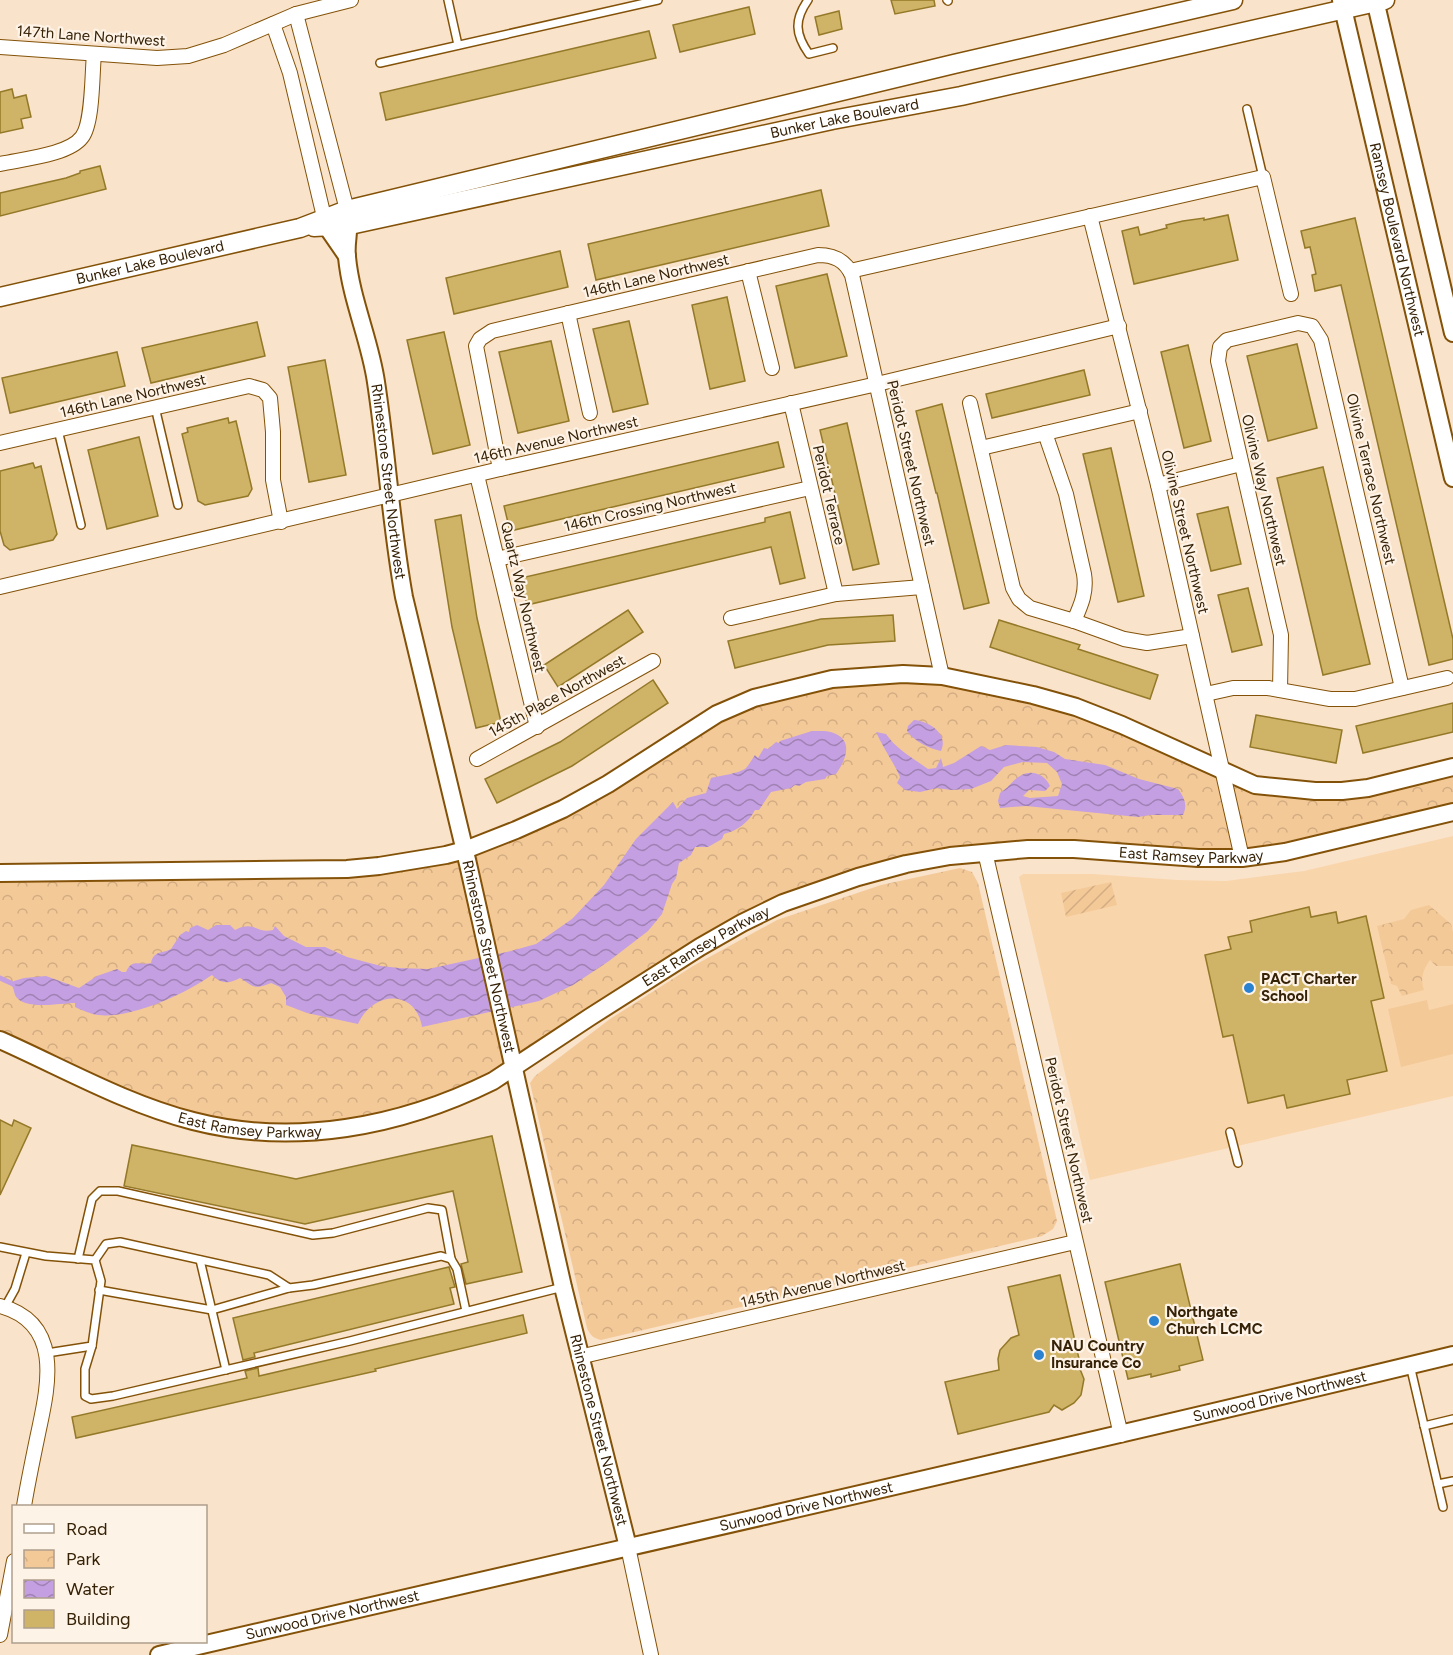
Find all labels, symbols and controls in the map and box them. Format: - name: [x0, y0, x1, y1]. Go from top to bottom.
- street label: 147th Lane Northwest: [16, 22, 166, 50]
- street label: Bunker Lake Boulevard: [769, 95, 920, 142]
- street label: Ramsey Boulevard Northwest: [1366, 141, 1429, 339]
- street label: Bunker Lake Boulevard: [74, 237, 226, 288]
- street label: 146th Lane Northwest: [581, 250, 731, 302]
- street label: 146th Lane Northwest: [58, 370, 208, 422]
- street label: Peridot Street Northwest: [883, 378, 939, 548]
- street label: Rhinestone Street Northwest: [367, 383, 410, 581]
- street label: Olivine Terrace Northwest: [1343, 392, 1400, 567]
- street label: 146th Avenue Northwest: [472, 412, 640, 468]
- street label: Olivine Way Northwest: [1238, 413, 1290, 568]
- street label: Peridot Terrace: [809, 443, 849, 547]
- street label: Olivine Street Northwest: [1157, 448, 1213, 616]
- street label: 146th Crossing Northwest: [562, 478, 738, 536]
- street label: Quartz Way Northwest: [497, 520, 549, 674]
- street label: 145th Place Northwest: [486, 651, 629, 741]
- street label: East Ramsey Parkway: [1118, 843, 1265, 868]
- street label: Rhinestone Street Northwest: [458, 859, 519, 1055]
- street label: East Ramsey Parkway: [639, 902, 773, 990]
- place label: PACT Charter School: [1261, 970, 1357, 1005]
- marker: PACT Charter School: [1242, 981, 1256, 995]
- street label: Peridot Street Northwest: [1041, 1055, 1097, 1225]
- street label: East Ramsey Parkway: [176, 1108, 323, 1142]
- street label: 145th Avenue Northwest: [739, 1256, 907, 1312]
- place label: Northgate Church LCMC: [1166, 1303, 1263, 1338]
- marker: Northgate Church LCMC: [1147, 1314, 1161, 1328]
- street label: Rhinestone Street Northwest: [566, 1332, 631, 1528]
- place label: NAU Country Insurance Co: [1051, 1337, 1145, 1372]
- marker: NAU Country Insurance Co: [1032, 1348, 1046, 1362]
- street label: Sunwood Drive Northwest: [1191, 1367, 1368, 1426]
- street label: Sunwood Drive Northwest: [718, 1478, 895, 1535]
- legend: [12, 1505, 207, 1643]
- text: Road: [66, 1518, 107, 1540]
- text: Park: [66, 1548, 101, 1570]
- text: Water: [66, 1578, 114, 1600]
- street label: Sunwood Drive Northwest: [244, 1586, 421, 1644]
- text: Building: [66, 1608, 131, 1630]

